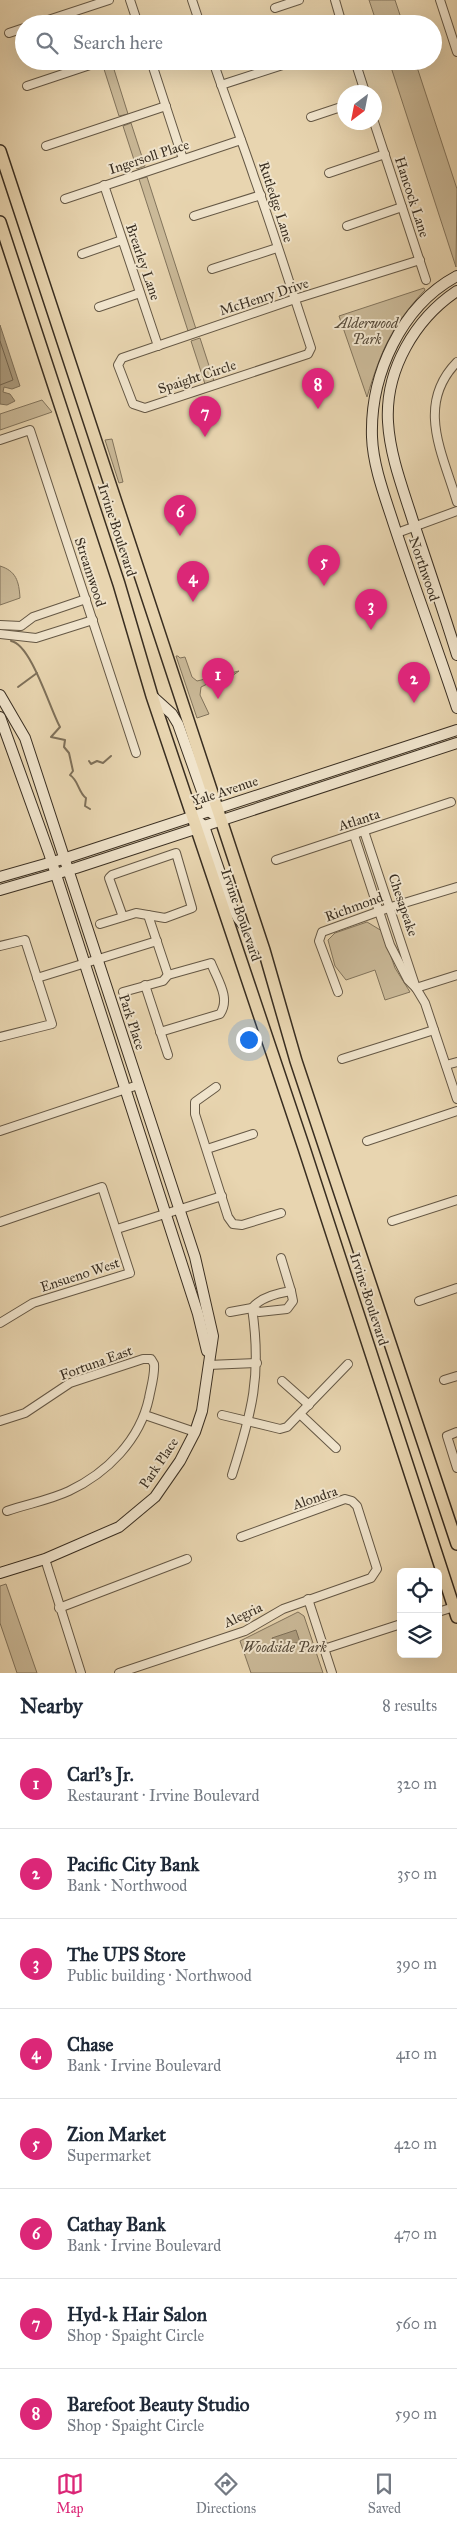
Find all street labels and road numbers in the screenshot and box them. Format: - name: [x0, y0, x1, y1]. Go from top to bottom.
- street label: Ingersoll Place: [107, 136, 191, 178]
- street label: Hancock Lane: [391, 155, 433, 240]
- street label: Rutledge Lane: [255, 160, 297, 245]
- street label: Brearley Lane: [122, 221, 164, 303]
- street label: McHenry Drive: [217, 275, 311, 319]
- street label: Spaight Circle: [156, 356, 238, 398]
- street label: Irvine Boulevard: [94, 481, 140, 579]
- street label: Streamwood: [71, 535, 109, 609]
- street label: Northwood: [405, 535, 443, 603]
- street label: Yale Avenue: [190, 772, 260, 810]
- street label: Atlanta: [335, 805, 382, 835]
- street label: Irvine Boulevard: [217, 867, 265, 963]
- street label: Chesapeake: [384, 871, 422, 939]
- street label: Richmond: [323, 889, 385, 925]
- street label: Park Place: [115, 992, 149, 1052]
- street label: Irvine Boulevard: [346, 1250, 392, 1348]
- street label: Ensueno West: [38, 1254, 122, 1296]
- street label: Fortuna East: [57, 1342, 135, 1384]
- street label: Park Place: [136, 1434, 182, 1492]
- street label: Alondra: [289, 1482, 340, 1514]
- street label: Alegria: [220, 1599, 265, 1632]

